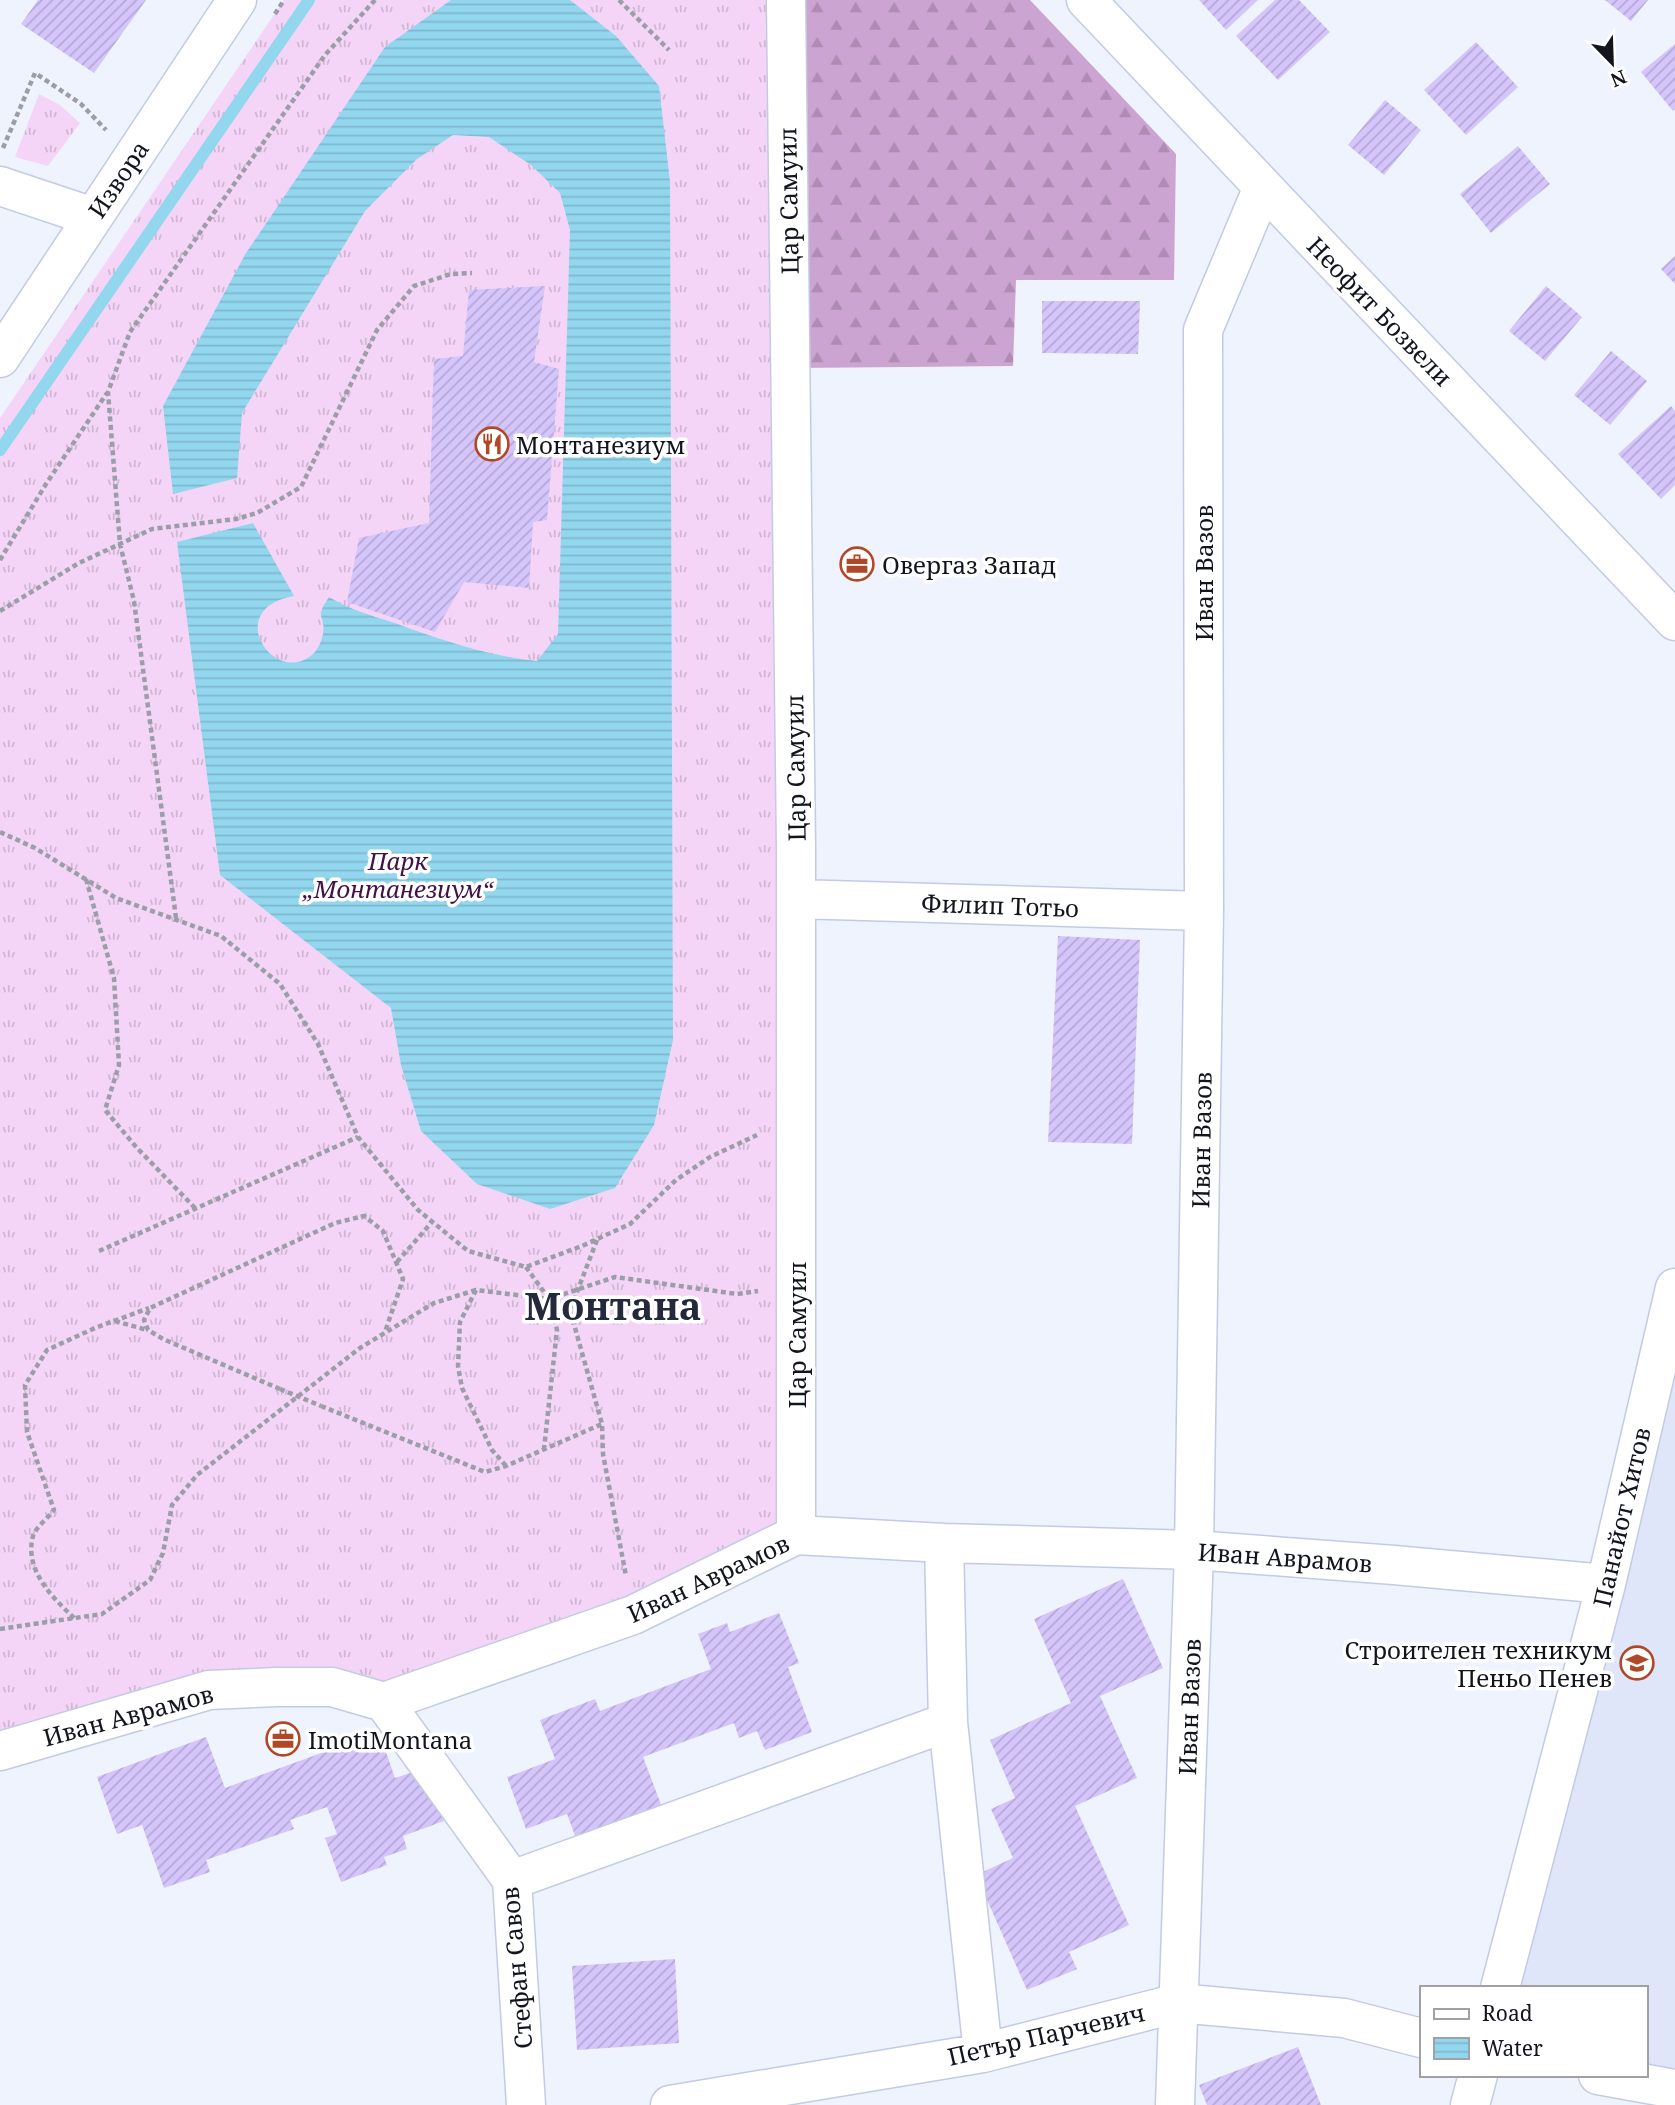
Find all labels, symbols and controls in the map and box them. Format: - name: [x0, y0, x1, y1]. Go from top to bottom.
- north arrow: [1577, 28, 1647, 98]
- text: N: [1607, 64, 1631, 94]
- street label: Цар Самуил: [770, 127, 806, 275]
- street label: Извора: [80, 134, 156, 224]
- street label: Неофит Бозвели: [1300, 229, 1460, 393]
- restaurant icon: Монтанезиум: [473, 425, 511, 463]
- place label: Монтанезиум: [516, 428, 685, 461]
- street label: Иван Вазов: [1187, 505, 1220, 641]
- office icon: Овергаз Запад: [838, 545, 876, 583]
- place label: Овергаз Запад: [882, 548, 1056, 581]
- street label: Цар Самуил: [777, 694, 813, 842]
- park label: Парк „Монтанезиум“: [302, 844, 494, 905]
- street label: Филип Тотьо: [920, 886, 1080, 924]
- street label: Иван Вазов: [1183, 1071, 1219, 1209]
- street label: Цар Самуил: [780, 1262, 813, 1408]
- district label: Монтана: [524, 1279, 702, 1331]
- street label: Панайот Хитов: [1584, 1424, 1658, 1610]
- street label: Иван Аврамов: [622, 1526, 794, 1630]
- street label: Иван Аврамов: [1197, 1534, 1373, 1580]
- place label: Строителен техникум Пеньо Пенев: [1344, 1633, 1612, 1694]
- street label: Иван Вазов: [1170, 1638, 1208, 1776]
- school or university icon: Строителен техникум Пеньо Пенев: [1618, 1644, 1656, 1682]
- street label: Иван Аврамов: [39, 1676, 217, 1754]
- office icon: ImotiMontana: [264, 1720, 302, 1758]
- place label: ImotiMontana: [308, 1723, 472, 1756]
- street label: Стефан Савов: [492, 1886, 540, 2050]
- legend: [1420, 1986, 1647, 2077]
- street label: Петър Парчевич: [944, 1995, 1148, 2073]
- text: Road: [1482, 1999, 1533, 2027]
- text: Water: [1482, 2034, 1543, 2062]

